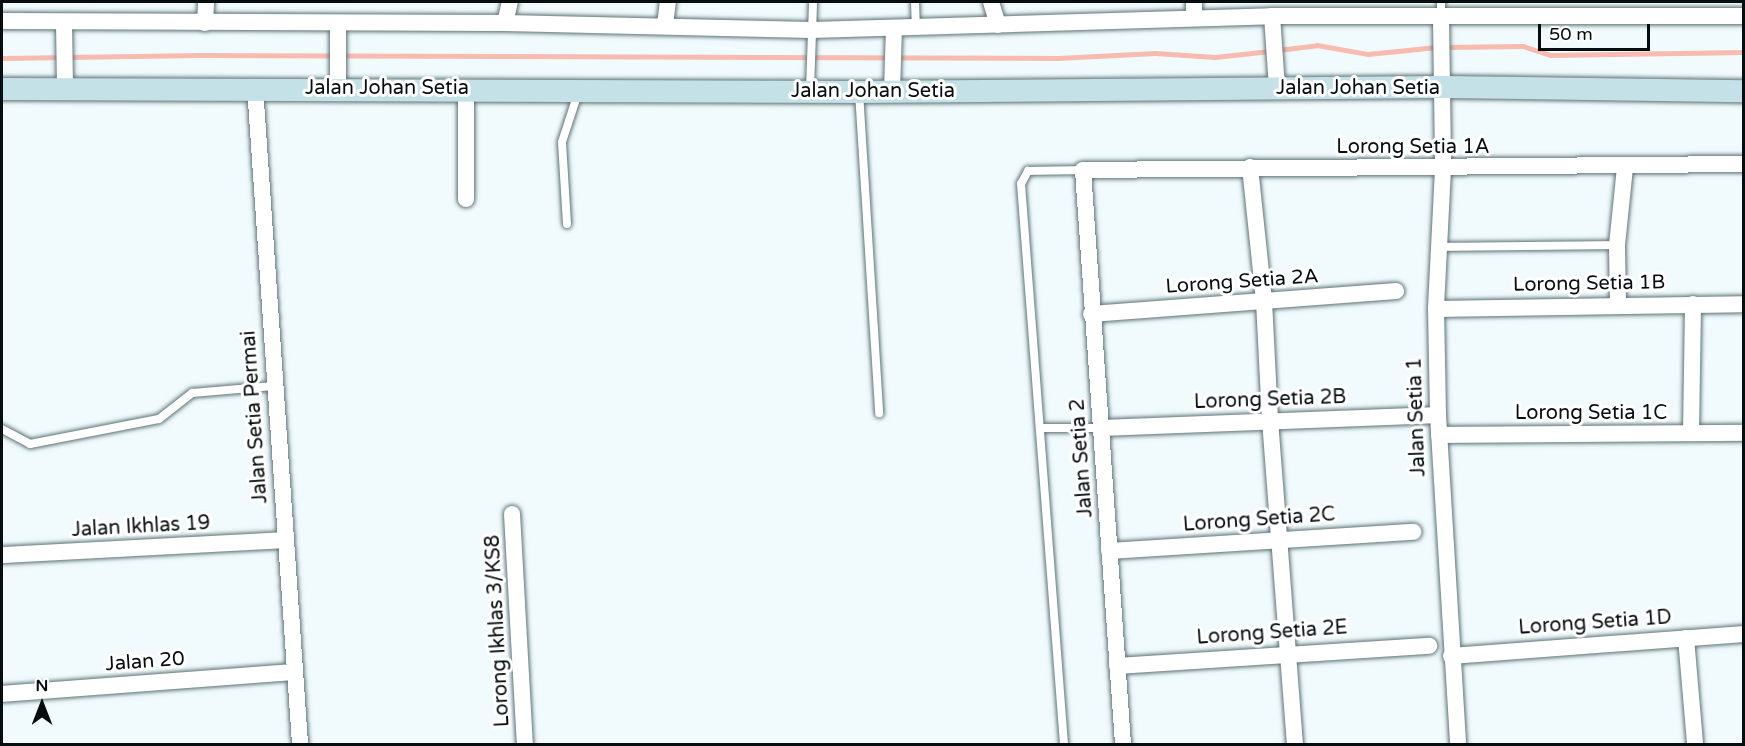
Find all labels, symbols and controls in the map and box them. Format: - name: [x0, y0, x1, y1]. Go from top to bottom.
- scale bar: [1541, 12, 1654, 50]
- text: 50 m: [1549, 23, 1593, 45]
- street label: Jalan Johan Setia: [305, 76, 469, 100]
- street label: Jalan Johan Setia: [1276, 76, 1440, 100]
- street label: Jalan Johan Setia: [791, 79, 955, 103]
- street label: Lorong Setia 1A: [1336, 135, 1490, 159]
- street label: Lorong Setia 2A: [1165, 265, 1319, 299]
- street label: Lorong Setia 1B: [1513, 271, 1665, 297]
- street label: Jalan Setia Permai: [237, 330, 273, 504]
- street label: Jalan Setia 1: [1403, 357, 1431, 477]
- street label: Lorong Setia 2B: [1193, 385, 1347, 415]
- street label: Jalan Setia 2: [1066, 398, 1098, 518]
- street label: Lorong Setia 1C: [1515, 401, 1667, 425]
- street label: Lorong Setia 2C: [1182, 503, 1336, 537]
- street label: Jalan Ikhlas 19: [71, 511, 211, 543]
- street label: Lorong Ikhlas 3/KS8: [481, 534, 515, 728]
- street label: Lorong Setia 1D: [1518, 606, 1672, 640]
- street label: Lorong Setia 2E: [1196, 616, 1348, 650]
- street label: Jalan 20: [105, 647, 185, 677]
- north arrow: [12, 674, 72, 734]
- text: N: [36, 676, 48, 696]

